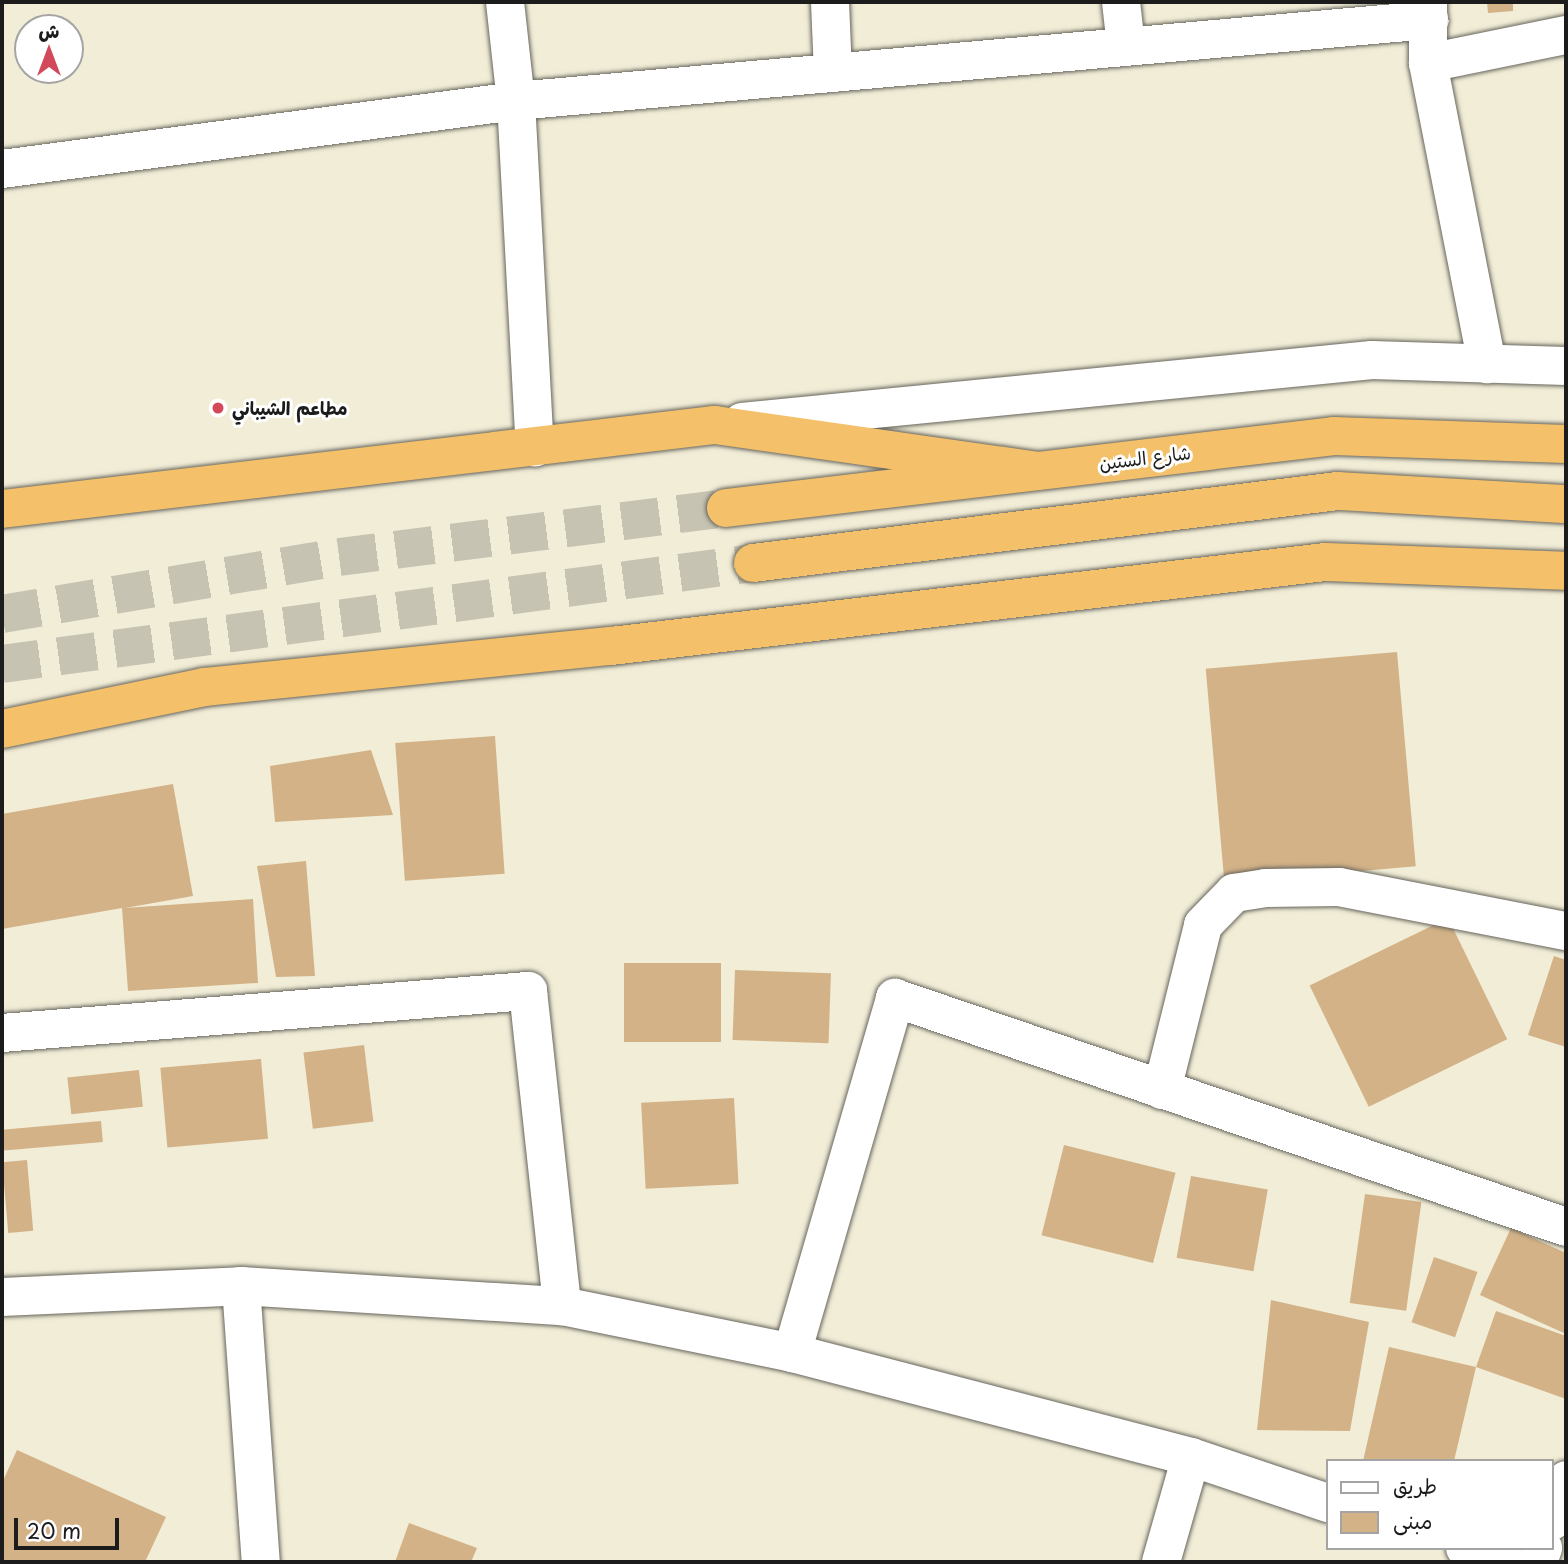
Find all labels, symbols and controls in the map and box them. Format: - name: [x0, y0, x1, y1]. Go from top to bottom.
- north arrow: [14, 14, 84, 84]
- text: ش: [39, 16, 59, 44]
- place label: مطاعم الشيباني: [232, 397, 348, 419]
- marker: مطاعم الشيباني: [210, 400, 226, 416]
- street label: شارع الستين: [1098, 442, 1192, 474]
- legend: [1326, 1459, 1554, 1550]
- text: طريق: [1393, 1469, 1437, 1501]
- scale bar: [18, 1504, 122, 1548]
- text: مبنى: [1393, 1504, 1432, 1536]
- text: 20 m: [27, 1514, 81, 1546]

